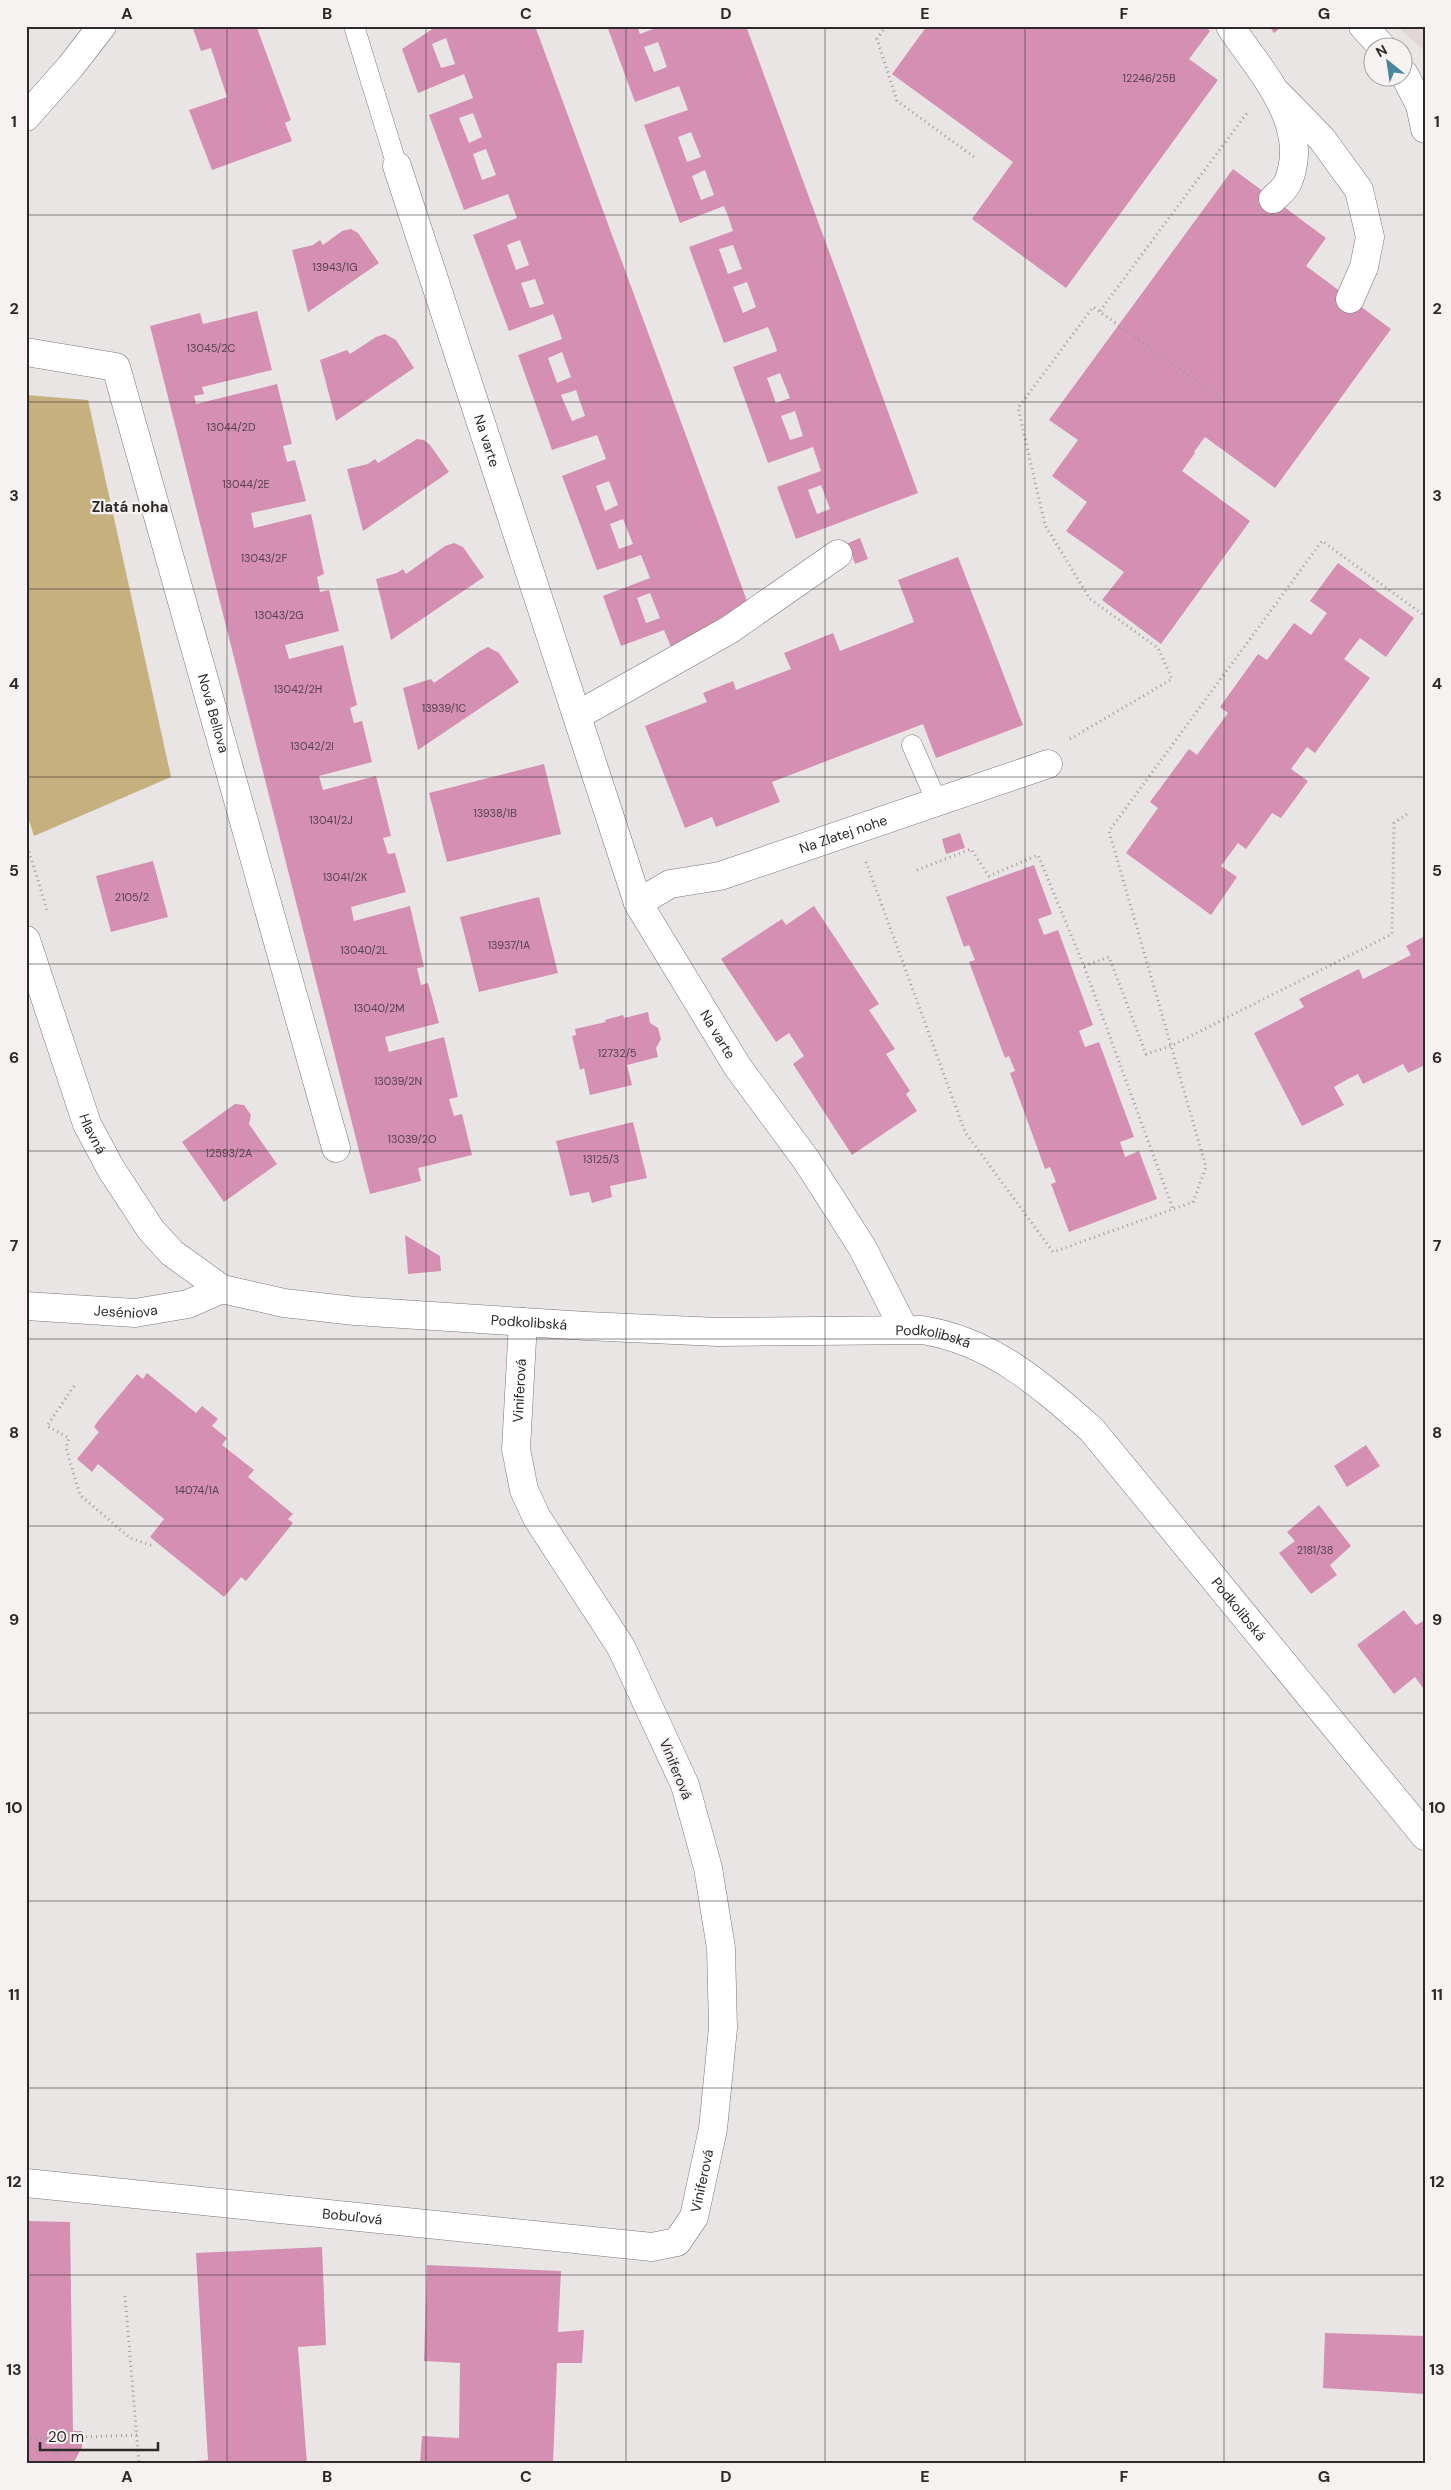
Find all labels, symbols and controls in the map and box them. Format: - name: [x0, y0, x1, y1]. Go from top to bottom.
- text: A: [121, 3, 133, 24]
- text: B: [322, 3, 332, 24]
- text: C: [520, 3, 532, 24]
- text: D: [720, 3, 732, 24]
- text: E: [920, 3, 930, 24]
- text: F: [1120, 3, 1129, 24]
- text: G: [1318, 3, 1330, 24]
- north arrow: [1364, 38, 1414, 88]
- text: N: [1373, 40, 1390, 61]
- house number: 12246/25B: [1122, 71, 1176, 85]
- text: 1: [11, 111, 17, 132]
- text: 1: [1434, 111, 1440, 132]
- house number: 13943/1G: [312, 260, 358, 274]
- text: 2: [9, 298, 19, 319]
- text: 2: [1432, 298, 1442, 319]
- house number: 13045/2C: [187, 341, 236, 355]
- street label: Na varte: [470, 412, 504, 469]
- house number: 13044/2D: [206, 420, 256, 434]
- house number: 13044/2E: [222, 477, 270, 491]
- text: 3: [9, 485, 19, 506]
- text: 3: [1432, 485, 1442, 506]
- district label: Zlatá noha: [92, 497, 168, 517]
- house number: 13043/2F: [241, 551, 287, 565]
- house number: 13043/2G: [255, 608, 304, 622]
- street label: Nová Bellova: [194, 672, 233, 755]
- text: 4: [9, 673, 19, 694]
- text: 4: [1432, 673, 1442, 694]
- house number: 13042/2H: [274, 682, 322, 696]
- house number: 13939/1C: [422, 701, 466, 715]
- house number: 13042/2I: [290, 739, 334, 753]
- house number: 13938/1B: [473, 806, 517, 820]
- street label: Na Zlatej nohe: [797, 811, 890, 857]
- house number: 13041/2J: [309, 813, 353, 827]
- text: 5: [9, 860, 19, 881]
- text: 5: [1432, 860, 1442, 881]
- house number: 13041/2K: [323, 870, 368, 884]
- house number: 2105/2: [115, 890, 149, 904]
- house number: 13937/1A: [488, 938, 530, 952]
- house number: 13040/2L: [340, 943, 388, 957]
- house number: 13040/2M: [353, 1001, 405, 1015]
- street label: Na varte: [696, 1006, 740, 1062]
- house number: 12732/5: [598, 1046, 637, 1060]
- text: 6: [9, 1047, 19, 1068]
- text: 6: [1432, 1047, 1442, 1068]
- house number: 13039/2N: [374, 1074, 422, 1088]
- street label: Hlavná: [75, 1111, 110, 1157]
- house number: 13039/2O: [387, 1132, 437, 1146]
- house number: 12593/2A: [206, 1146, 252, 1160]
- house number: 13125/3: [583, 1152, 619, 1166]
- text: 7: [10, 1235, 19, 1256]
- text: 7: [1433, 1235, 1442, 1256]
- street label: Jeséniova: [93, 1300, 159, 1322]
- street label: Podkolibská: [490, 1311, 568, 1334]
- street label: Podkolibská: [895, 1321, 973, 1352]
- street label: Viniferová: [508, 1358, 530, 1423]
- text: 8: [9, 1422, 19, 1443]
- text: 8: [1432, 1422, 1442, 1443]
- house number: 14074/1A: [175, 1483, 219, 1497]
- house number: 2181/38: [1297, 1543, 1333, 1557]
- street label: Podkolibská: [1208, 1574, 1270, 1644]
- text: 9: [9, 1609, 19, 1630]
- text: 9: [1432, 1609, 1442, 1630]
- street label: Viniferová: [656, 1736, 696, 1802]
- text: 10: [5, 1797, 23, 1818]
- text: 10: [1428, 1797, 1446, 1818]
- text: 11: [8, 1984, 20, 2005]
- text: 11: [1431, 1984, 1443, 2005]
- street label: Viniferová: [686, 2148, 717, 2214]
- text: 12: [6, 2171, 22, 2192]
- text: 12: [1429, 2171, 1445, 2192]
- street label: Bobuľová: [321, 2204, 383, 2228]
- text: 13: [6, 2359, 22, 2380]
- text: 13: [1429, 2359, 1445, 2380]
- scale bar: [40, 2420, 158, 2452]
- text: 20 m: [48, 2427, 84, 2447]
- text: A: [121, 2466, 133, 2487]
- text: B: [322, 2466, 332, 2487]
- text: C: [520, 2466, 532, 2487]
- text: D: [720, 2466, 732, 2487]
- text: E: [920, 2466, 930, 2487]
- text: F: [1120, 2466, 1129, 2487]
- text: G: [1318, 2466, 1330, 2487]

